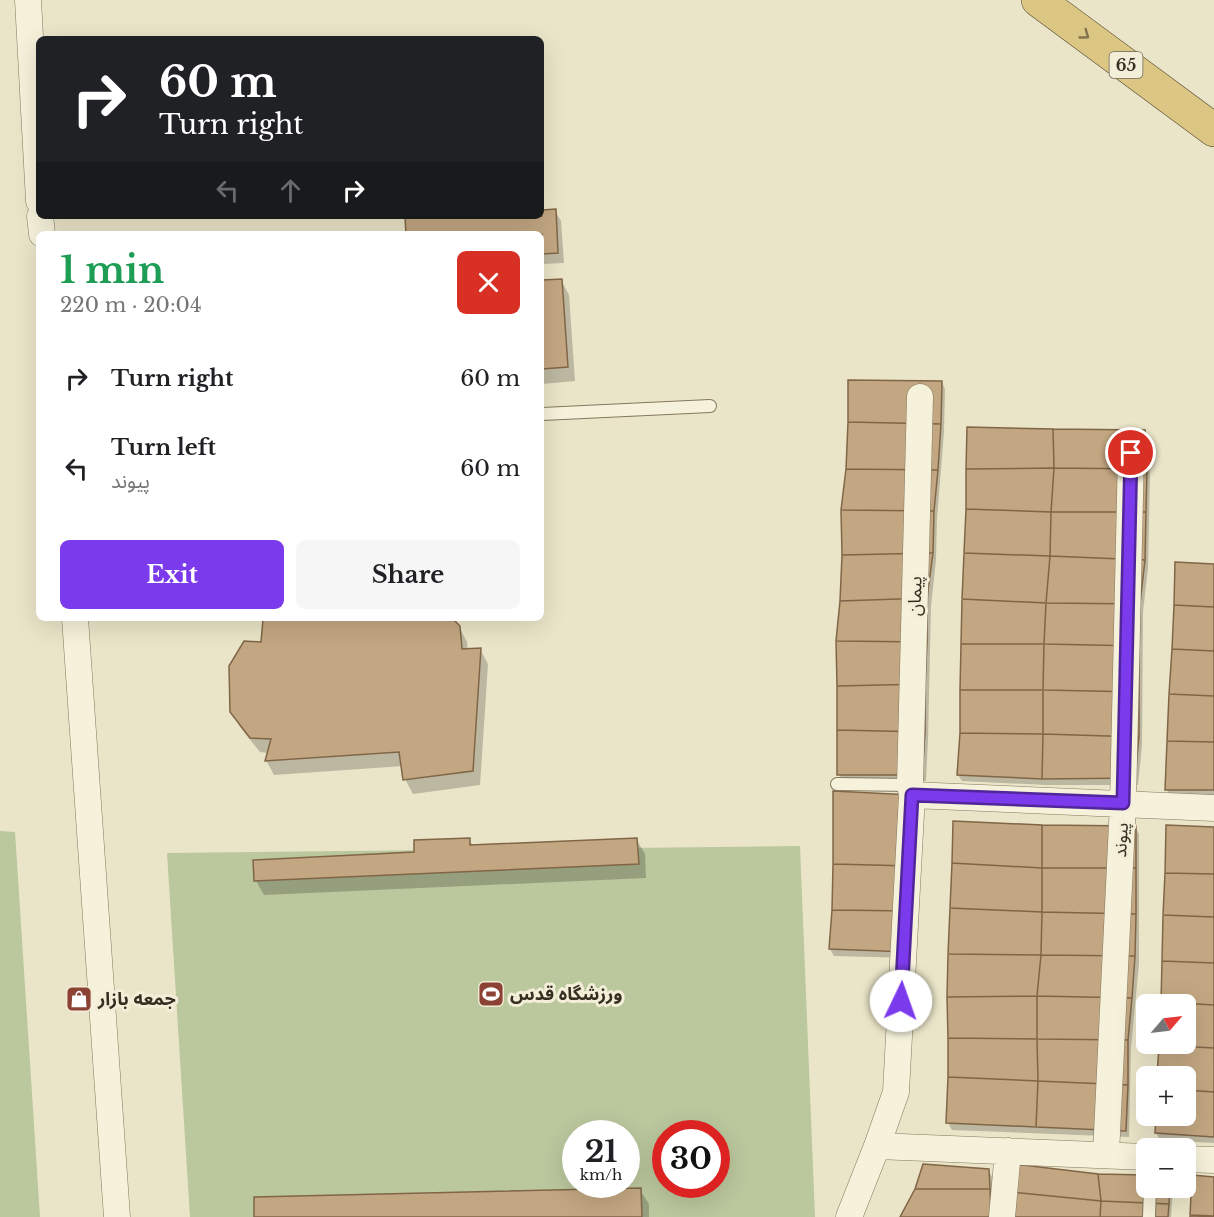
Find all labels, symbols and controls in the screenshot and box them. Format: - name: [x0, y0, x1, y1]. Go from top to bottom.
- one-way arrow: [1079, 28, 1090, 39]
- road number: 65: [1110, 52, 1142, 78]
- text: 60 m: [159, 56, 277, 108]
- icon: right: [60, 60, 138, 138]
- text: Turn right: [159, 108, 303, 141]
- icon: left: [211, 174, 244, 207]
- icon: ahead: [274, 174, 307, 207]
- icon: right: [337, 174, 370, 207]
- text: 1 min: [60, 248, 164, 293]
- button: close: [457, 251, 520, 314]
- text: 220 m · 20:04: [60, 293, 202, 317]
- icon: right: [60, 362, 93, 395]
- text: Turn right: [111, 365, 233, 392]
- text: 60 m: [460, 365, 520, 392]
- pin: [1105, 427, 1156, 478]
- text: Turn left: [111, 434, 216, 461]
- icon: arrive: [1114, 436, 1147, 469]
- icon: left: [60, 452, 93, 485]
- text: 60 m: [460, 455, 520, 482]
- text: پیوند: [111, 469, 150, 493]
- button: Exit: [60, 540, 284, 609]
- button: Share: [296, 540, 520, 609]
- street label: پیمان: [904, 576, 926, 616]
- street label: پیوند: [1109, 822, 1133, 858]
- position arrow: [869, 969, 933, 1033]
- sports icon: ورزشگاه قدس: [476, 979, 506, 1009]
- place label: ورزشگاه قدس: [510, 983, 622, 1005]
- shop icon: جمعه بازار: [64, 984, 94, 1014]
- place label: جمعه بازار: [97, 988, 176, 1010]
- north arrow: [1136, 994, 1196, 1054]
- map controls: [1136, 994, 1196, 1198]
- button: +: [1136, 1066, 1196, 1126]
- speed limit sign: 30: [652, 1120, 730, 1198]
- text: 21: [585, 1133, 617, 1170]
- button: −: [1136, 1138, 1196, 1198]
- text: km/h: [580, 1165, 622, 1184]

